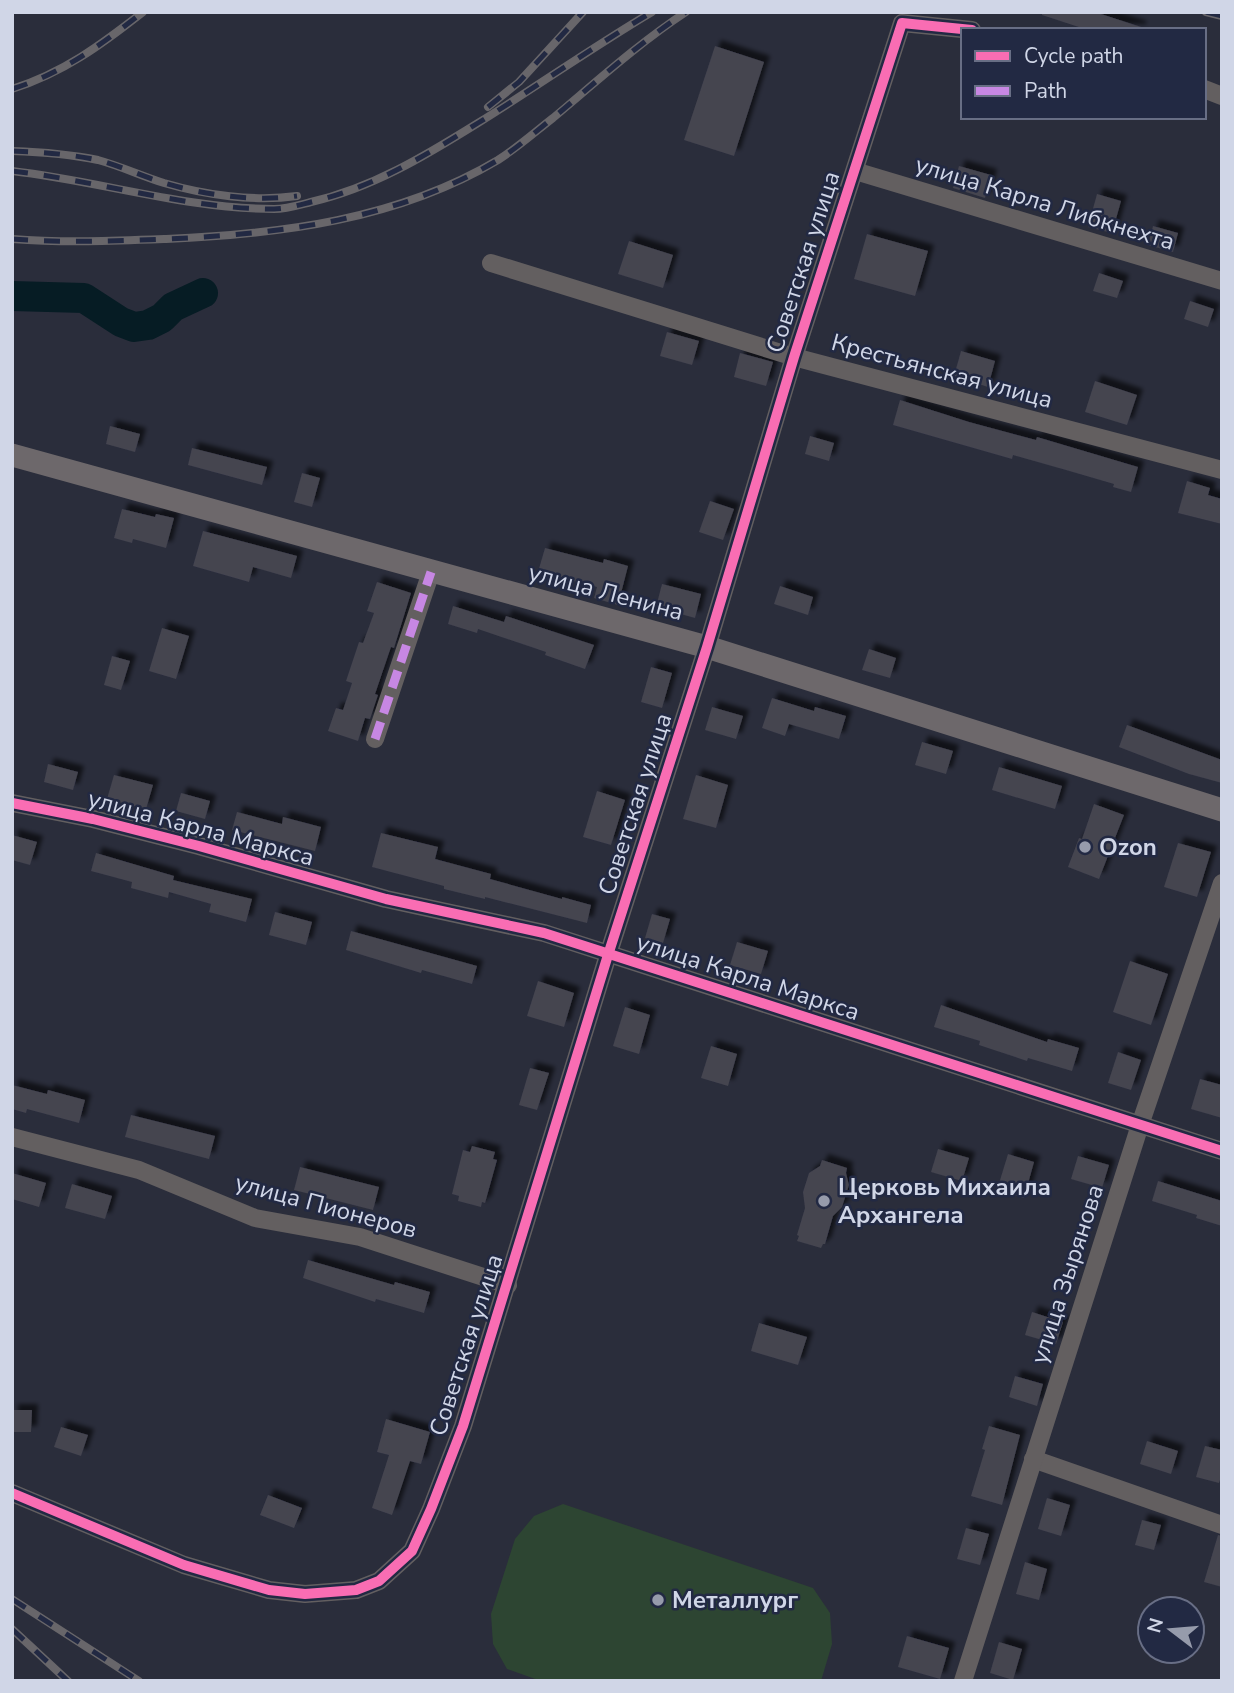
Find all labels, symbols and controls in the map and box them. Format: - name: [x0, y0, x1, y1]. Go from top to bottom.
- legend: [961, 28, 1206, 119]
- text: Cycle path: [1024, 42, 1123, 70]
- text: Path: [1024, 77, 1067, 105]
- street label: улица Карла Либкнехта: [911, 148, 1179, 258]
- street label: Советская улица: [759, 167, 847, 357]
- street label: Крестьянская улица: [828, 326, 1056, 416]
- street label: улица Ленина: [525, 556, 687, 628]
- street label: Советская улица: [591, 709, 679, 899]
- street label: улица Карла Маркса: [84, 782, 318, 874]
- place label: Ozon: [1099, 831, 1157, 863]
- marker: Ozon: [1077, 839, 1093, 855]
- street label: улица Карла Маркса: [632, 926, 864, 1028]
- street label: улица Пионеров: [232, 1166, 420, 1246]
- place label: Церковь Михаила Архангела: [838, 1171, 1051, 1231]
- street label: улица Зырянова: [1023, 1180, 1111, 1368]
- marker: Церковь Михаила Архангела: [816, 1193, 832, 1209]
- street label: Советская улица: [422, 1250, 510, 1440]
- place label: Металлург: [672, 1584, 798, 1616]
- marker: Металлург: [650, 1592, 666, 1608]
- north arrow: [1136, 1595, 1206, 1665]
- text: N: [1141, 1615, 1170, 1636]

